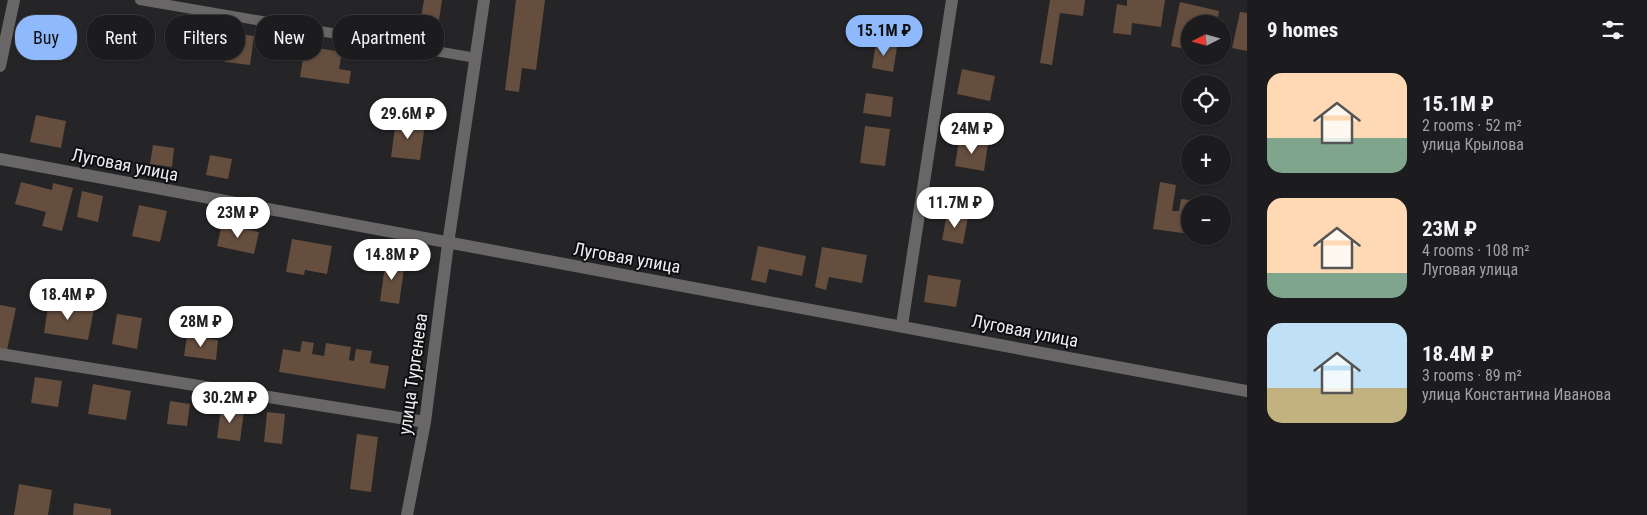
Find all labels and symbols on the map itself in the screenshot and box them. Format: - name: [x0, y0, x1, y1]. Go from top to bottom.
- pin: 15.1M ₽: [838, 15, 930, 57]
- north arrow: [1181, 15, 1231, 65]
- pin: 29.6M ₽: [362, 98, 454, 140]
- pin: 24M ₽: [937, 112, 1007, 155]
- street label: Луговая улица: [70, 144, 180, 185]
- pin: 11.7M ₽: [909, 186, 1001, 229]
- pin: 23M ₽: [203, 196, 273, 239]
- pin: 14.8M ₽: [346, 238, 438, 281]
- street label: Луговая улица: [572, 238, 682, 277]
- pin: 18.4M ₽: [22, 278, 114, 321]
- pin: 28M ₽: [166, 306, 236, 348]
- street label: Луговая улица: [970, 310, 1080, 351]
- street label: улица Тургенева: [394, 312, 431, 436]
- pin: 30.2M ₽: [184, 382, 276, 424]

